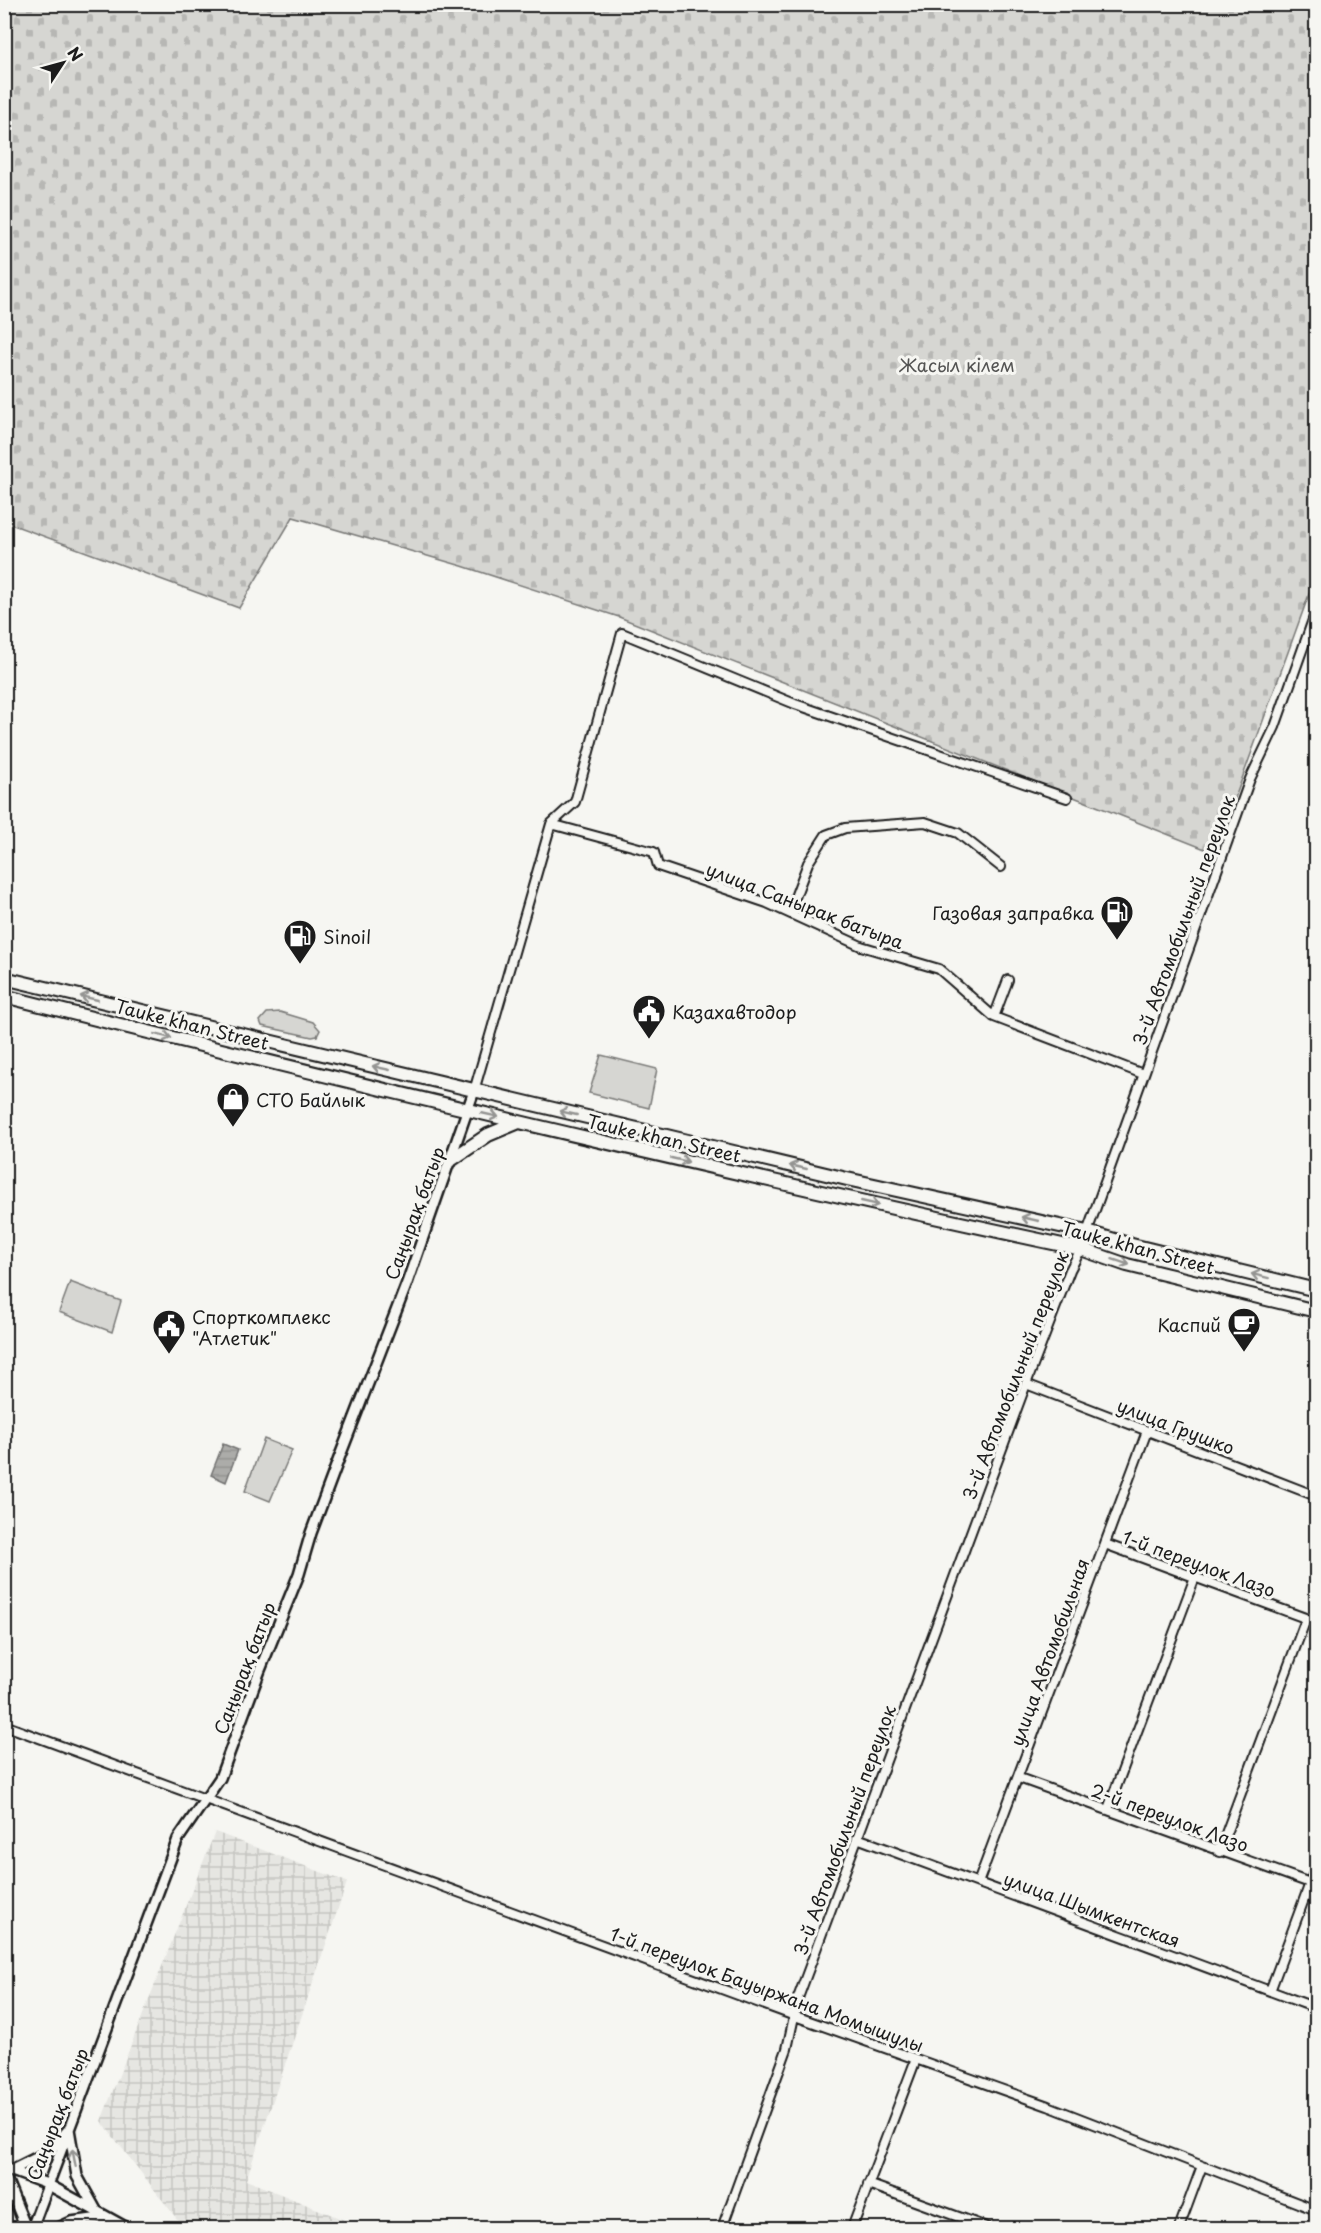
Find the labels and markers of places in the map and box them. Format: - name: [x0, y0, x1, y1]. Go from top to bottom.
- fuel station icon: Газовая заправка: [1099, 894, 1135, 941]
- place label: Газовая заправка: [932, 899, 1095, 926]
- fuel station icon: Sinoil: [282, 918, 318, 965]
- place label: Sinoil: [323, 923, 371, 950]
- public building icon: Казахавтодор: [631, 993, 667, 1040]
- place label: Казахавтодор: [672, 998, 797, 1025]
- shop icon: СТО Байлык: [215, 1081, 251, 1128]
- place label: СТО Байлык: [256, 1086, 365, 1113]
- place label: Спорткомплекс "Атлетик": [192, 1303, 331, 1351]
- cafe icon: Каспий: [1226, 1306, 1262, 1353]
- public building icon: Спорткомплекс "Атлетик": [151, 1308, 187, 1355]
- place label: Каспий: [1157, 1311, 1221, 1338]

